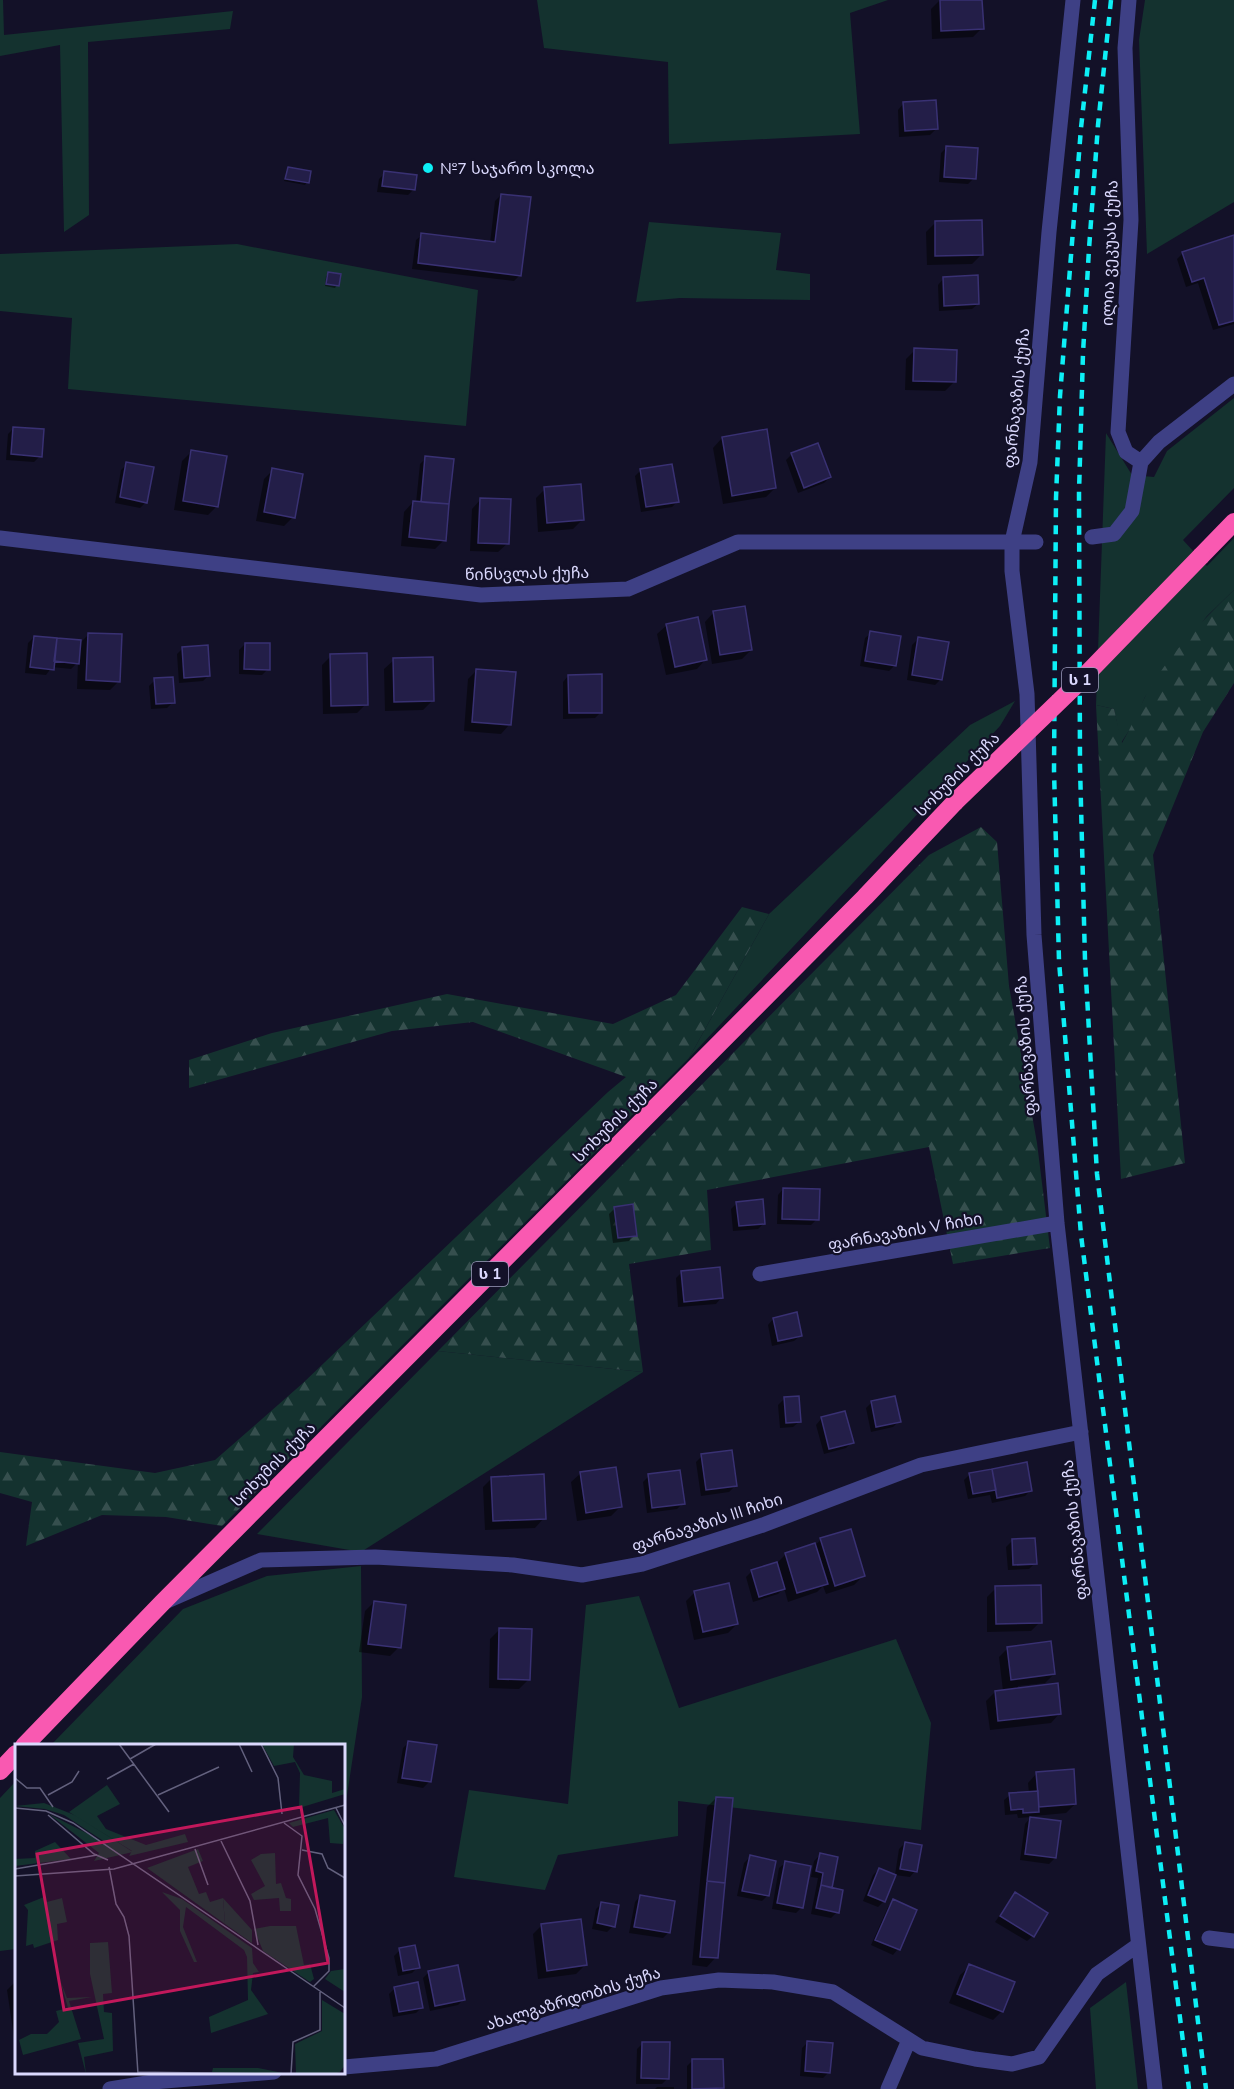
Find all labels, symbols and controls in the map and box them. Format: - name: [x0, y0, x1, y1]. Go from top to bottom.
- place label: №7 საჯარო სკოლა: [440, 158, 594, 180]
- marker: №7 საჯარო სკოლა: [421, 161, 435, 175]
- street label: ილია ვეკუას ქუჩა: [1096, 180, 1124, 326]
- street label: ფარნავაზის ქუჩა: [999, 327, 1035, 469]
- street label: წინსვლას ქუჩა: [465, 562, 589, 586]
- road number: ს 1: [1062, 668, 1098, 692]
- street label: სოხუმის ქუჩა: [910, 727, 1005, 822]
- street label: ფარნავაზის ქუჩა: [1010, 975, 1042, 1117]
- street label: სოხუმის ქუჩა: [568, 1073, 663, 1168]
- street label: ფარნავაზის V ჩიხი: [826, 1208, 984, 1256]
- road number: ს 1: [472, 1262, 508, 1286]
- street label: სოხუმის ქუჩა: [226, 1417, 321, 1512]
- street label: ფარნავაზის ქუჩა: [1057, 1459, 1093, 1601]
- street label: ფარნავაზის III ჩიხი: [629, 1488, 786, 1558]
- inset map: [15, 1744, 345, 2074]
- street label: ახალგაზრდობის ქუჩა: [483, 1962, 663, 2036]

